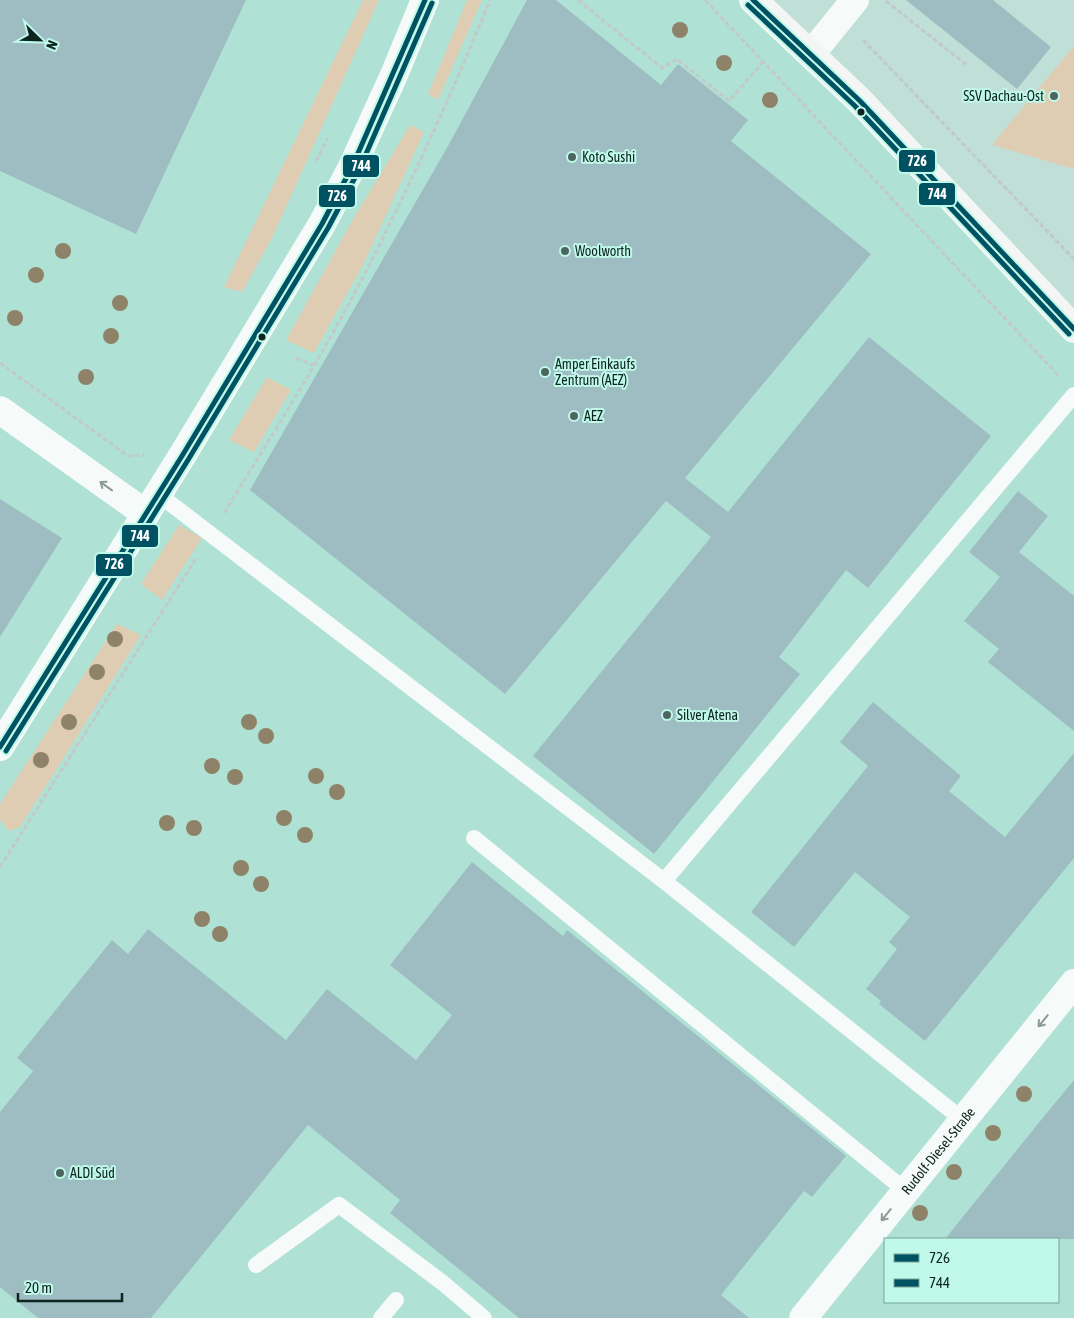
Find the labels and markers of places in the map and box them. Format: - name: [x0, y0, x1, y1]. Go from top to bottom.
- place label: SSV Dachau-Ost: [963, 88, 1044, 104]
- marker: SSV Dachau-Ost: [1048, 90, 1060, 102]
- unlabelled marker: [856, 107, 866, 117]
- place label: Koto Sushi: [582, 149, 635, 165]
- marker: Koto Sushi: [566, 151, 578, 163]
- place label: Woolworth: [575, 243, 631, 259]
- marker: Woolworth: [559, 245, 571, 257]
- unlabelled marker: [257, 332, 267, 342]
- place label: Amper Einkaufs Zentrum (AEZ): [555, 356, 635, 388]
- marker: Amper Einkaufs Zentrum (AEZ): [539, 366, 551, 378]
- place label: AEZ: [584, 408, 603, 424]
- marker: AEZ: [568, 410, 580, 422]
- place label: Silver Atena: [677, 707, 738, 723]
- marker: Silver Atena: [661, 709, 673, 721]
- place label: ALDI Süd: [70, 1165, 115, 1181]
- marker: ALDI Süd: [54, 1167, 66, 1179]

